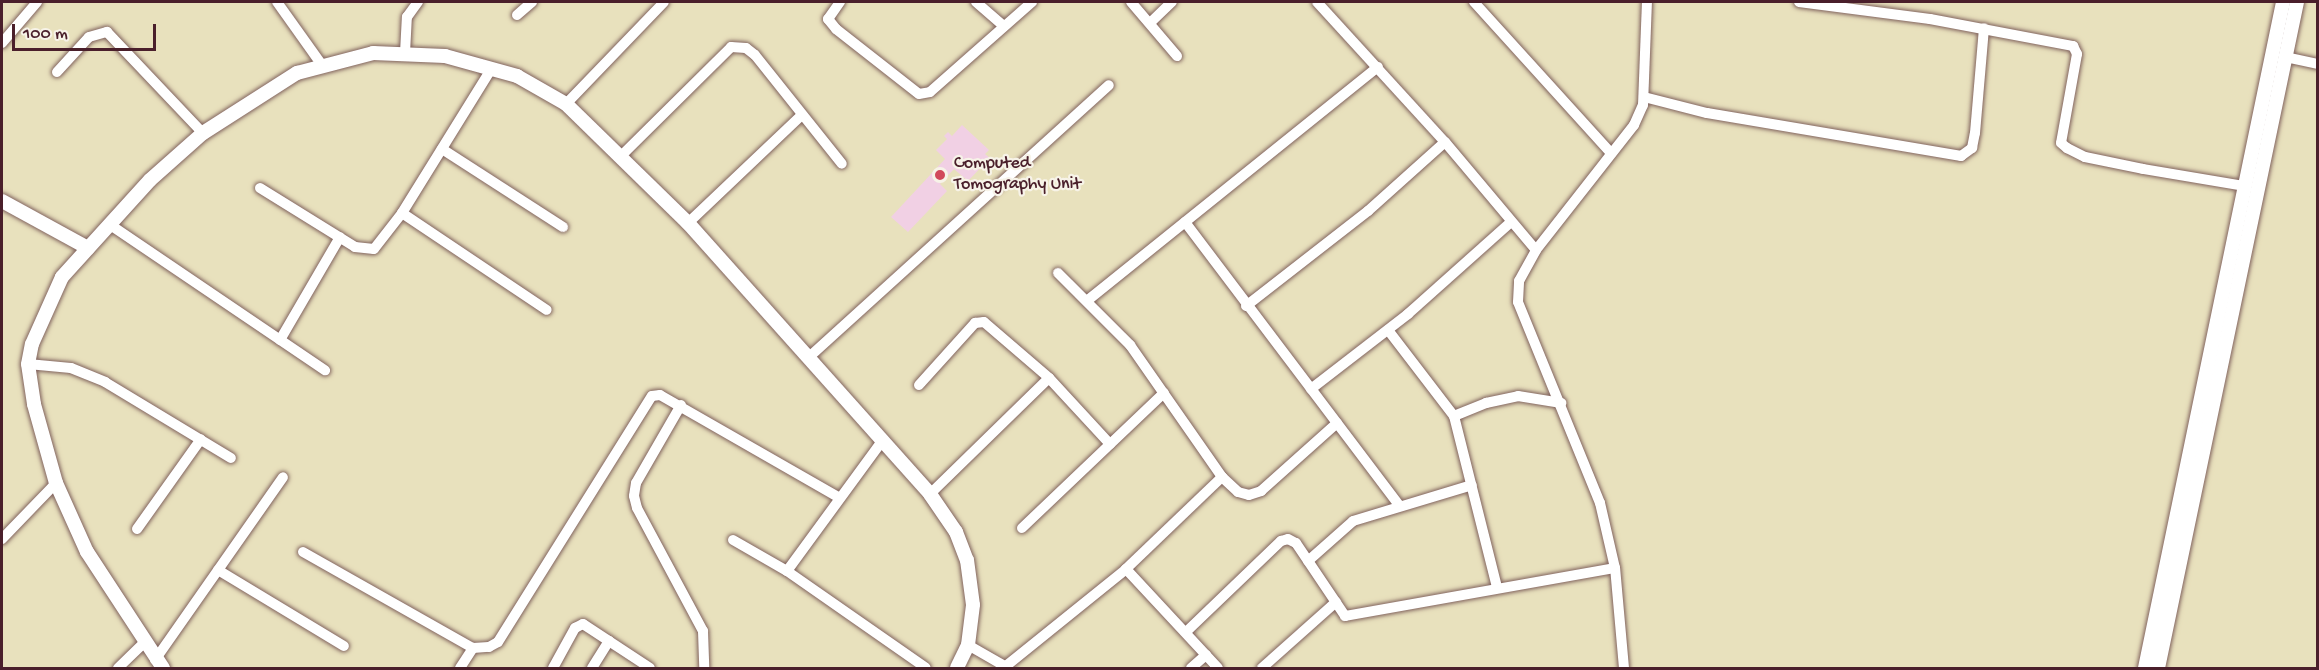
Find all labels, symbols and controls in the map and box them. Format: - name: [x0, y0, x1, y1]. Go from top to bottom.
- scale bar: [15, 12, 159, 50]
- text: 100 m: [23, 24, 68, 45]
- place label: Computed Tomography Unit: [954, 154, 1081, 196]
- marker: Computed Tomography Unit: [931, 166, 949, 184]

